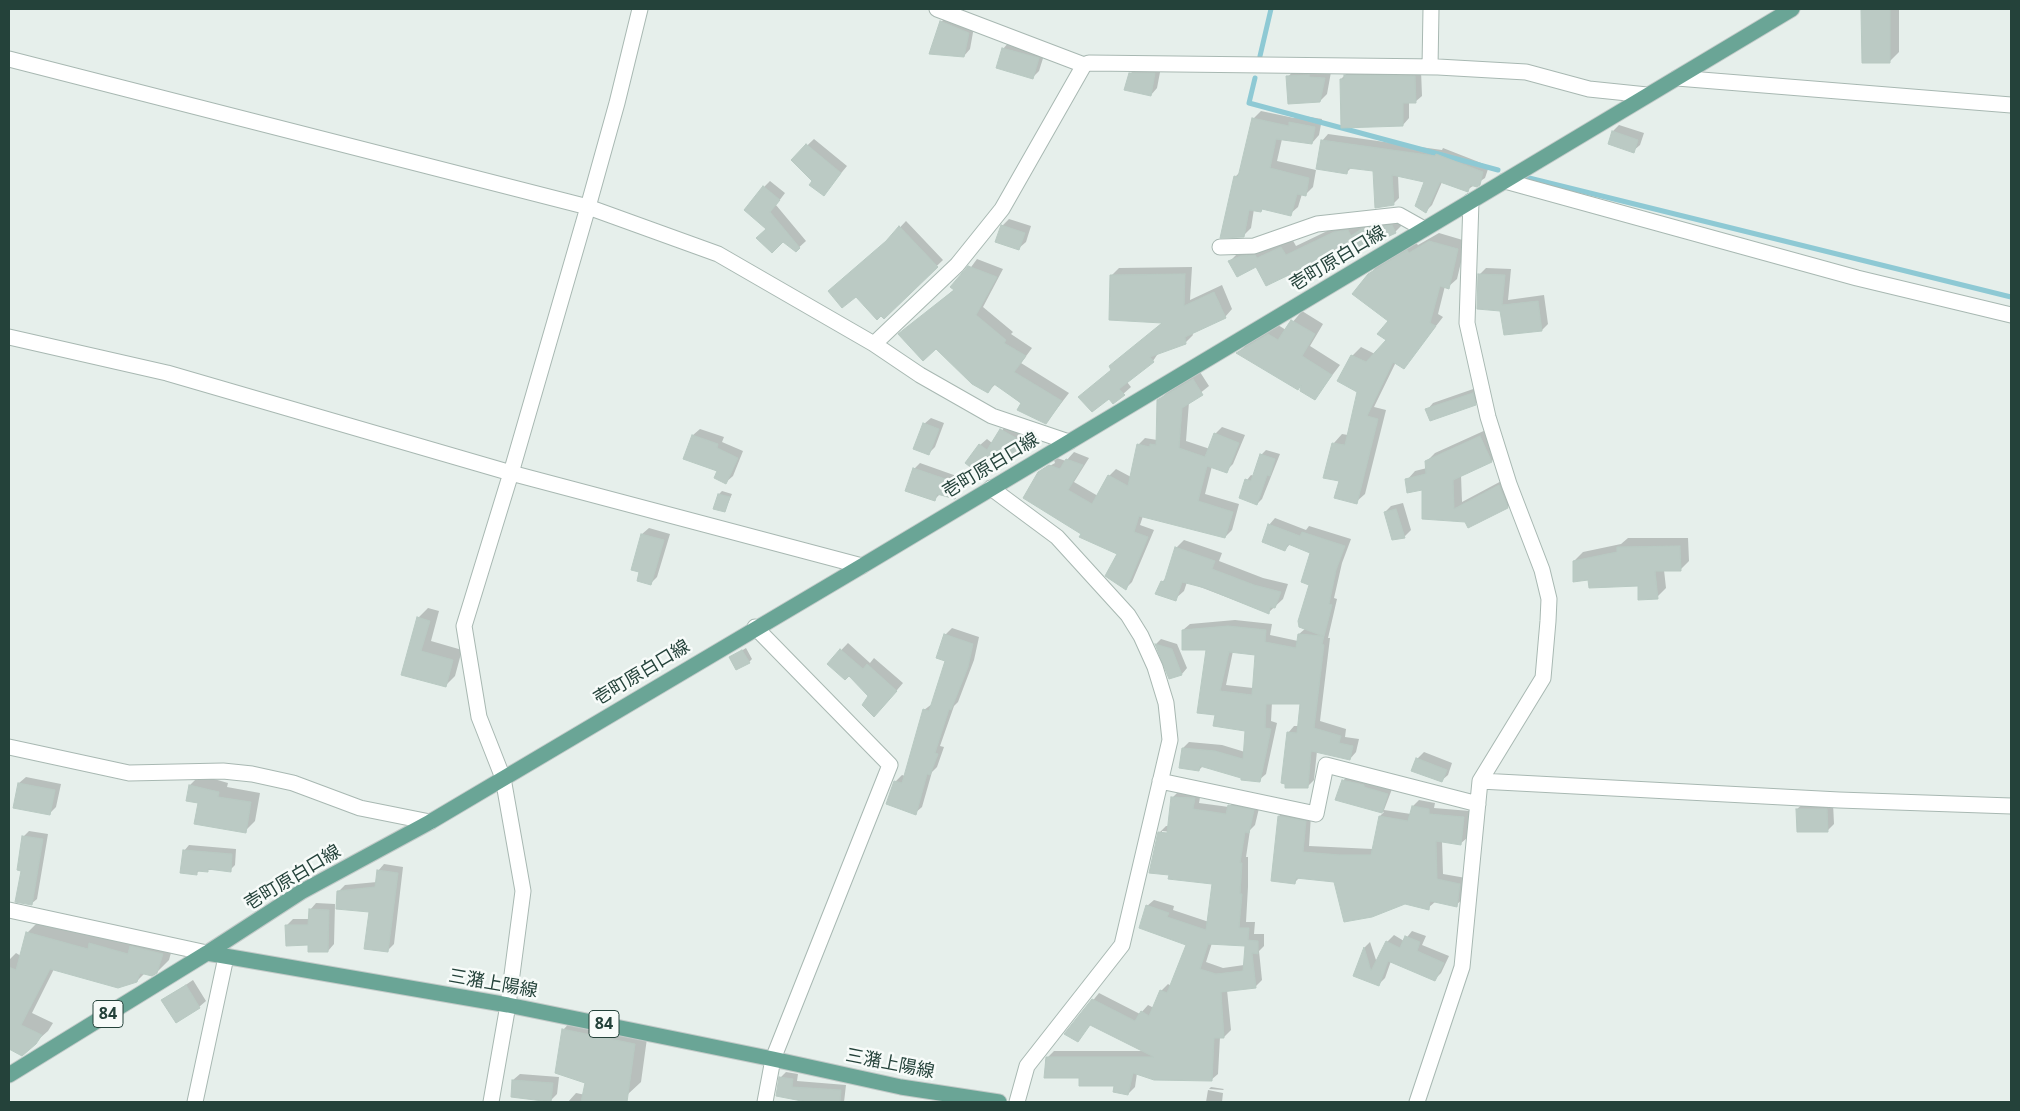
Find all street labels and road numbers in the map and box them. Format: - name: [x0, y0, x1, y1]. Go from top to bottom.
- street label: 壱町原白口線: [1286, 222, 1390, 296]
- street label: 壱町原白口線: [939, 429, 1043, 503]
- street label: 壱町原白口線: [590, 636, 694, 710]
- street label: 壱町原白口線: [241, 841, 345, 915]
- street label: 三潴上陽線: [447, 966, 539, 1002]
- road number: 84: [93, 1001, 123, 1028]
- road number: 84: [589, 1011, 619, 1038]
- street label: 三潴上陽線: [844, 1045, 936, 1083]

